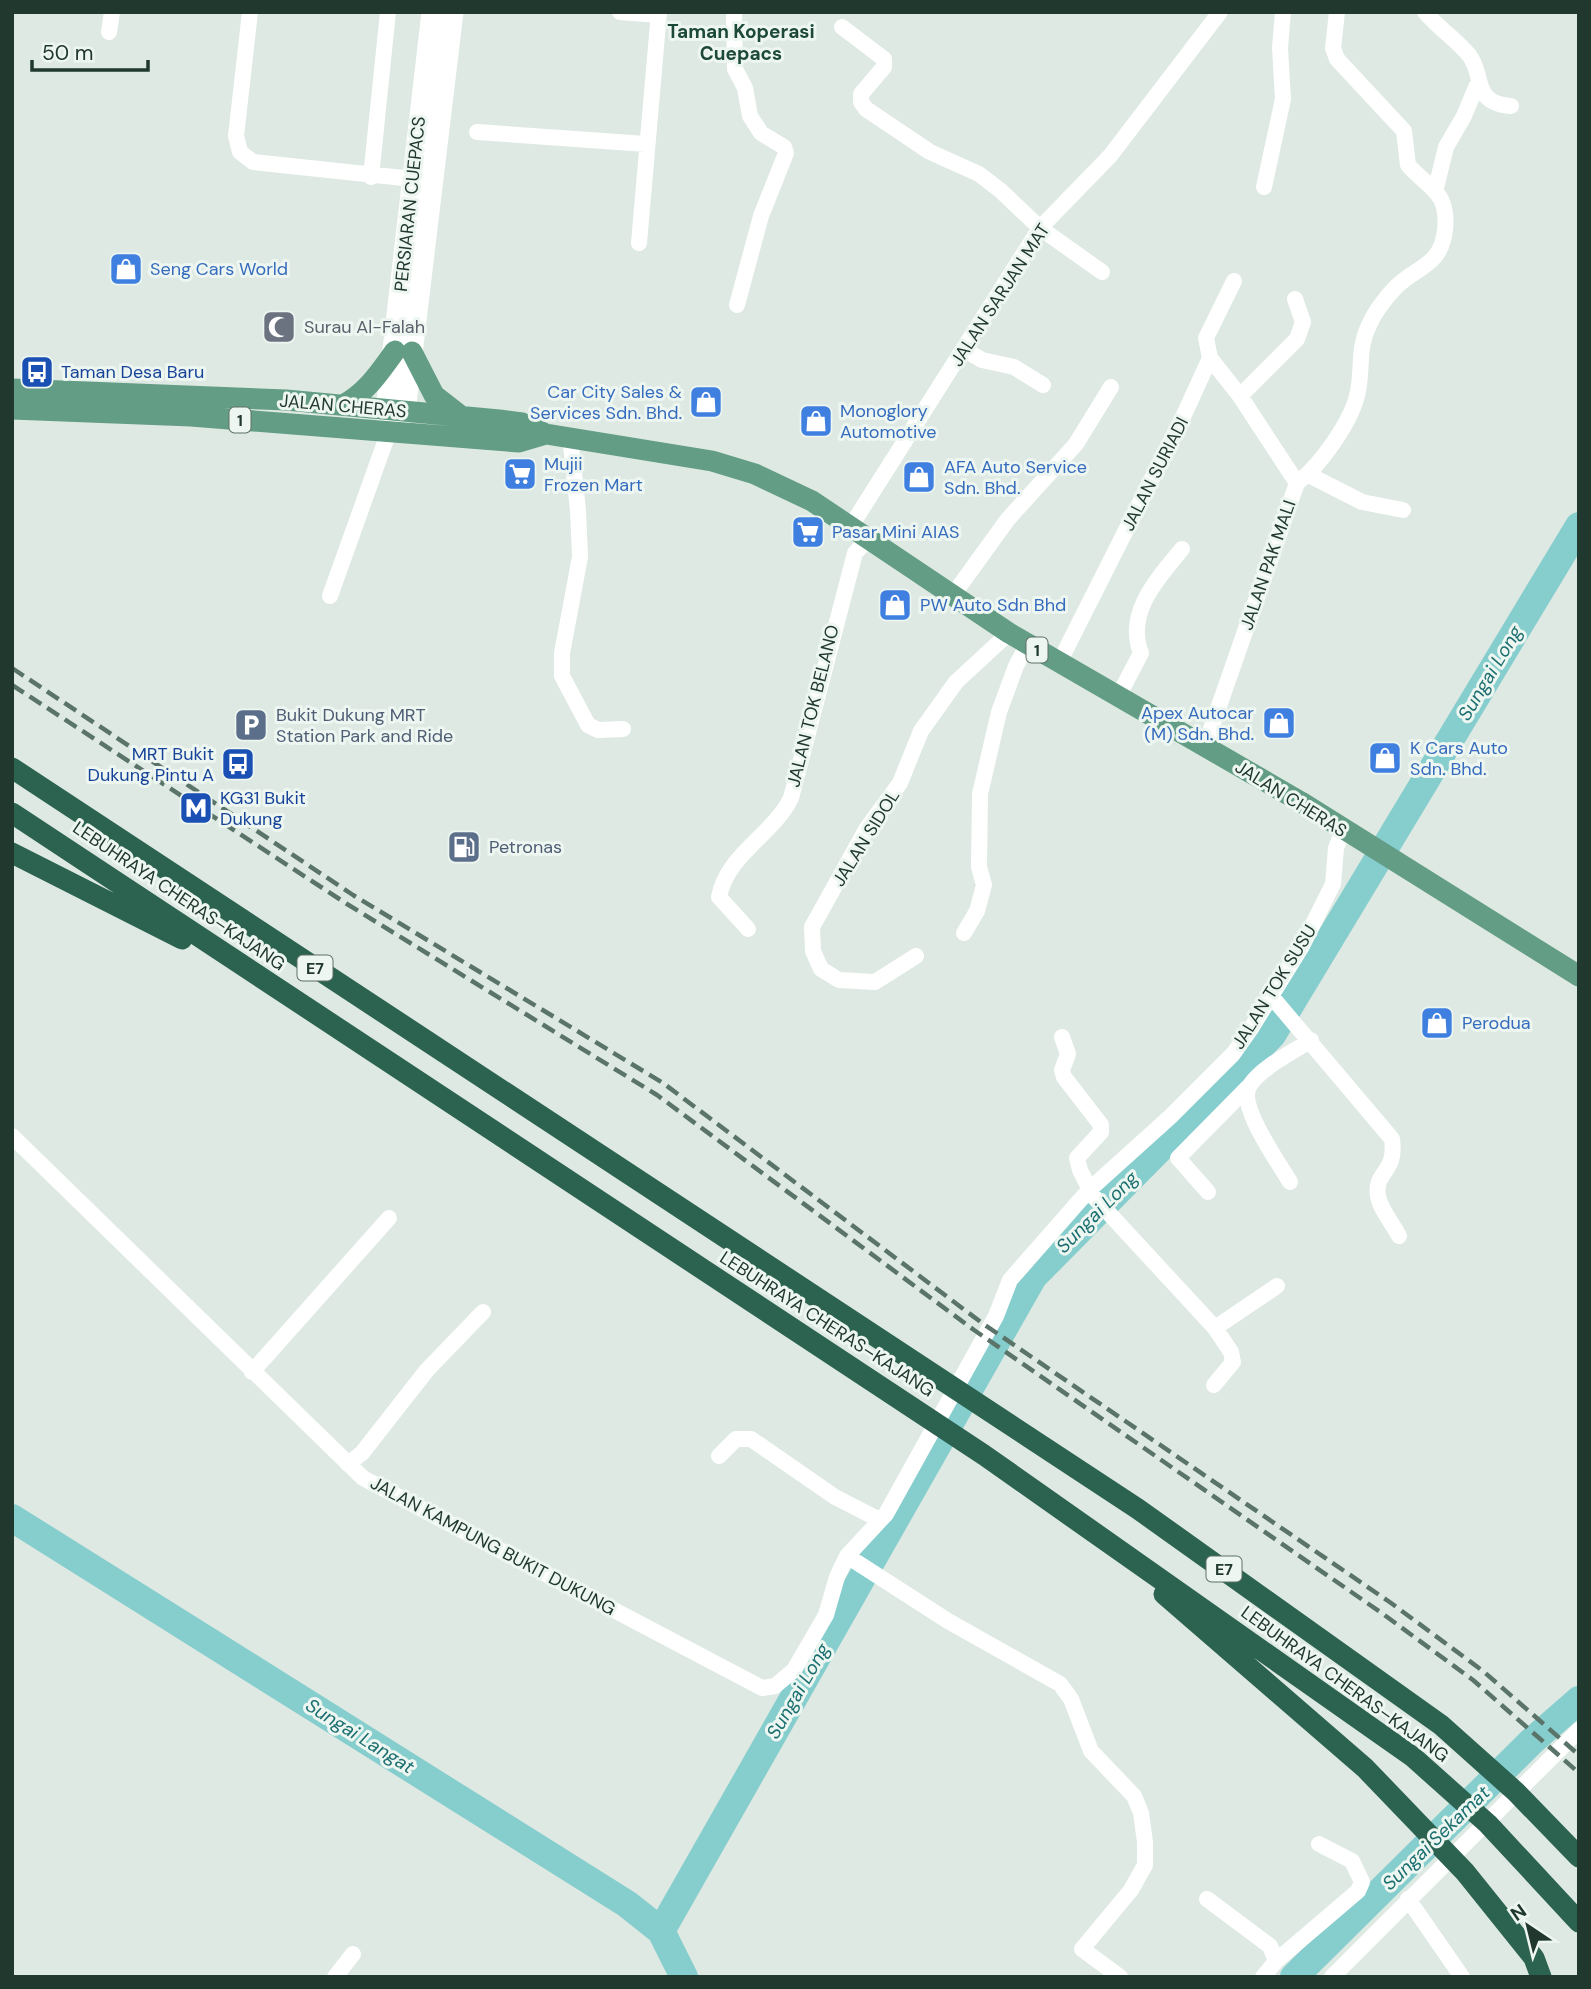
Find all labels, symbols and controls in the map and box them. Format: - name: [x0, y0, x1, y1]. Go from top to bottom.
- district label: Taman Koperasi Cuepacs: [667, 19, 815, 66]
- scale bar: [32, 28, 147, 72]
- text: 50 m: [42, 39, 93, 67]
- street label: PERSIARAN CUEPACS: [389, 115, 431, 293]
- street label: JALAN SARJAN MAT: [945, 219, 1055, 371]
- shop icon: Seng Cars World: [107, 250, 145, 288]
- place label: Seng Cars World: [150, 257, 288, 281]
- mosque icon: Surau Al-Falah: [260, 308, 298, 346]
- place label: Surau Al-Falah: [304, 315, 425, 339]
- bus stop icon: Taman Desa Baru: [18, 353, 56, 391]
- place label: Taman Desa Baru: [61, 360, 204, 384]
- place label: Car City Sales & Services Sdn. Bhd.: [530, 380, 682, 425]
- shop icon: Car City Sales & Services Sdn. Bhd.: [687, 383, 725, 421]
- street label: JALAN CHERAS: [278, 388, 408, 424]
- place label: Monoglory Automotive: [840, 399, 937, 444]
- shop icon: Monoglory Automotive: [797, 402, 835, 440]
- road number: 1: [230, 408, 250, 432]
- street label: JALAN SURIADI: [1116, 413, 1194, 535]
- place label: Mujii Frozen Mart: [544, 452, 643, 497]
- supermarket icon: Mujii Frozen Mart: [501, 455, 539, 493]
- place label: AFA Auto Service Sdn. Bhd.: [944, 455, 1087, 500]
- shop icon: AFA Auto Service Sdn. Bhd.: [900, 458, 938, 496]
- street label: JALAN PAK MALI: [1235, 497, 1301, 633]
- supermarket icon: Pasar Mini AIAS: [789, 513, 827, 551]
- place label: Pasar Mini AIAS: [832, 520, 960, 544]
- shop icon: PW Auto Sdn Bhd: [876, 586, 914, 624]
- place label: PW Auto Sdn Bhd: [920, 593, 1066, 617]
- water label: Sungai Long: [1452, 621, 1528, 725]
- street label: JALAN TOK BELANO: [781, 622, 845, 790]
- road number: 1: [1026, 638, 1048, 663]
- place label: Apex Autocar (M) Sdn. Bhd.: [1141, 701, 1254, 746]
- place label: Bukit Dukung MRT Station Park and Ride: [276, 703, 453, 748]
- shop icon: Apex Autocar (M) Sdn. Bhd.: [1260, 704, 1298, 742]
- parking icon: Bukit Dukung MRT Station Park and Ride: [232, 706, 270, 744]
- place label: K Cars Auto Sdn. Bhd.: [1410, 736, 1508, 781]
- shop icon: K Cars Auto Sdn. Bhd.: [1366, 739, 1404, 777]
- place label: MRT Bukit Dukung Pintu A: [88, 742, 214, 787]
- bus stop icon: MRT Bukit Dukung Pintu A: [219, 745, 257, 783]
- street label: JALAN CHERAS: [1231, 755, 1351, 843]
- street label: JALAN SIDOL: [827, 785, 905, 891]
- place label: KG31 Bukit Dukung: [220, 786, 306, 831]
- metro station icon: KG31 Bukit Dukung: [177, 789, 215, 827]
- street label: LEBUHRAYA CHERAS–KAJANG: [68, 816, 290, 976]
- fuel station icon: Petronas: [445, 828, 483, 866]
- place label: Petronas: [489, 835, 562, 859]
- street label: JALAN TOK SUSU: [1226, 920, 1322, 1054]
- road number: E7: [298, 956, 332, 980]
- shop icon: Perodua: [1418, 1004, 1456, 1042]
- place label: Perodua: [1462, 1011, 1531, 1035]
- water label: Sungai Long: [1051, 1165, 1144, 1258]
- street label: LEBUHRAYA CHERAS–KAJANG: [715, 1246, 939, 1402]
- street label: JALAN KAMPUNG BUKIT DUKUNG: [366, 1471, 620, 1621]
- road number: E7: [1206, 1556, 1242, 1582]
- street label: LEBUHRAYA CHERAS–KAJANG: [1236, 1600, 1454, 1768]
- water label: Sungai Long: [761, 1638, 836, 1743]
- water label: Sungai Langat: [301, 1693, 420, 1780]
- water label: Sungai Sekamat: [1377, 1780, 1496, 1896]
- north arrow: [1493, 1891, 1563, 1961]
- text: N: [1506, 1898, 1531, 1927]

